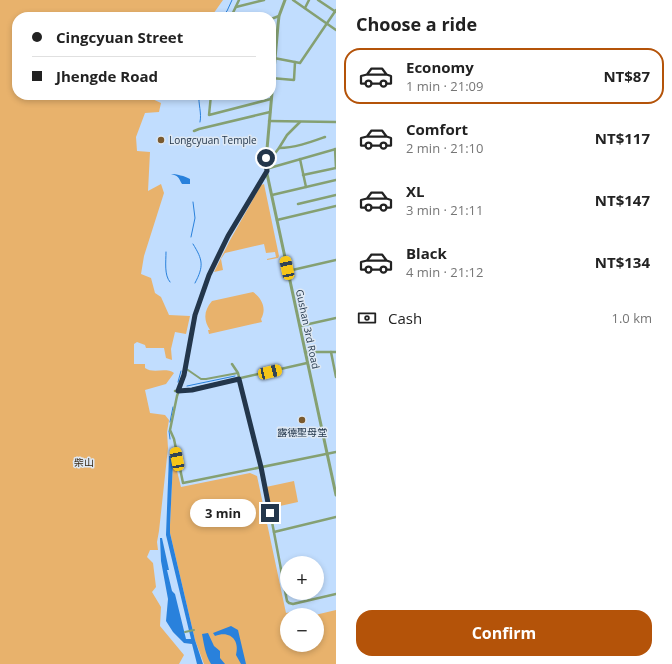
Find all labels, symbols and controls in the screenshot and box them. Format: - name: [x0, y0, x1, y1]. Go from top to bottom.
- text: Choose a ride: [356, 12, 477, 36]
- text: Cingcyuan Street: [56, 27, 183, 47]
- text: Economy: [406, 57, 474, 77]
- icon: car: [358, 58, 394, 94]
- text: Jhengde Road: [56, 66, 158, 86]
- text: NT$87: [603, 66, 650, 86]
- text: 1 min · 21:09: [406, 77, 483, 95]
- text: Comfort: [406, 119, 468, 139]
- icon: car: [358, 120, 394, 156]
- text: NT$117: [595, 128, 650, 148]
- place label: Longcyuan Temple: [169, 133, 257, 147]
- marker: Longcyuan Temple: [156, 135, 166, 145]
- text: 2 min · 21:10: [406, 139, 483, 157]
- route start: [257, 149, 275, 167]
- text: XL: [406, 181, 424, 201]
- icon: car: [358, 182, 394, 218]
- text: NT$147: [595, 190, 650, 210]
- text: 3 min · 21:11: [406, 201, 483, 219]
- text: Black: [406, 243, 447, 263]
- icon: car: [358, 244, 394, 280]
- text: NT$134: [595, 252, 650, 272]
- car: [279, 255, 295, 281]
- text: 4 min · 21:12: [406, 263, 483, 281]
- street label: Gushan 3rd Road: [293, 288, 323, 370]
- icon: cash: [356, 307, 378, 329]
- text: Cash: [388, 308, 422, 328]
- text: 1.0 km: [611, 309, 652, 327]
- car: [257, 363, 283, 381]
- marker: 露德聖母堂: [297, 415, 307, 425]
- place label: 露德聖母堂: [277, 425, 327, 439]
- car: [169, 446, 185, 472]
- park label: 柴山: [74, 455, 94, 469]
- callout: 3 min: [190, 499, 256, 527]
- text: 3 min: [205, 504, 241, 522]
- route end: [261, 504, 279, 522]
- map controls: [280, 556, 324, 652]
- button: +: [280, 556, 324, 600]
- button: −: [280, 608, 324, 652]
- button: Confirm: [356, 610, 652, 656]

